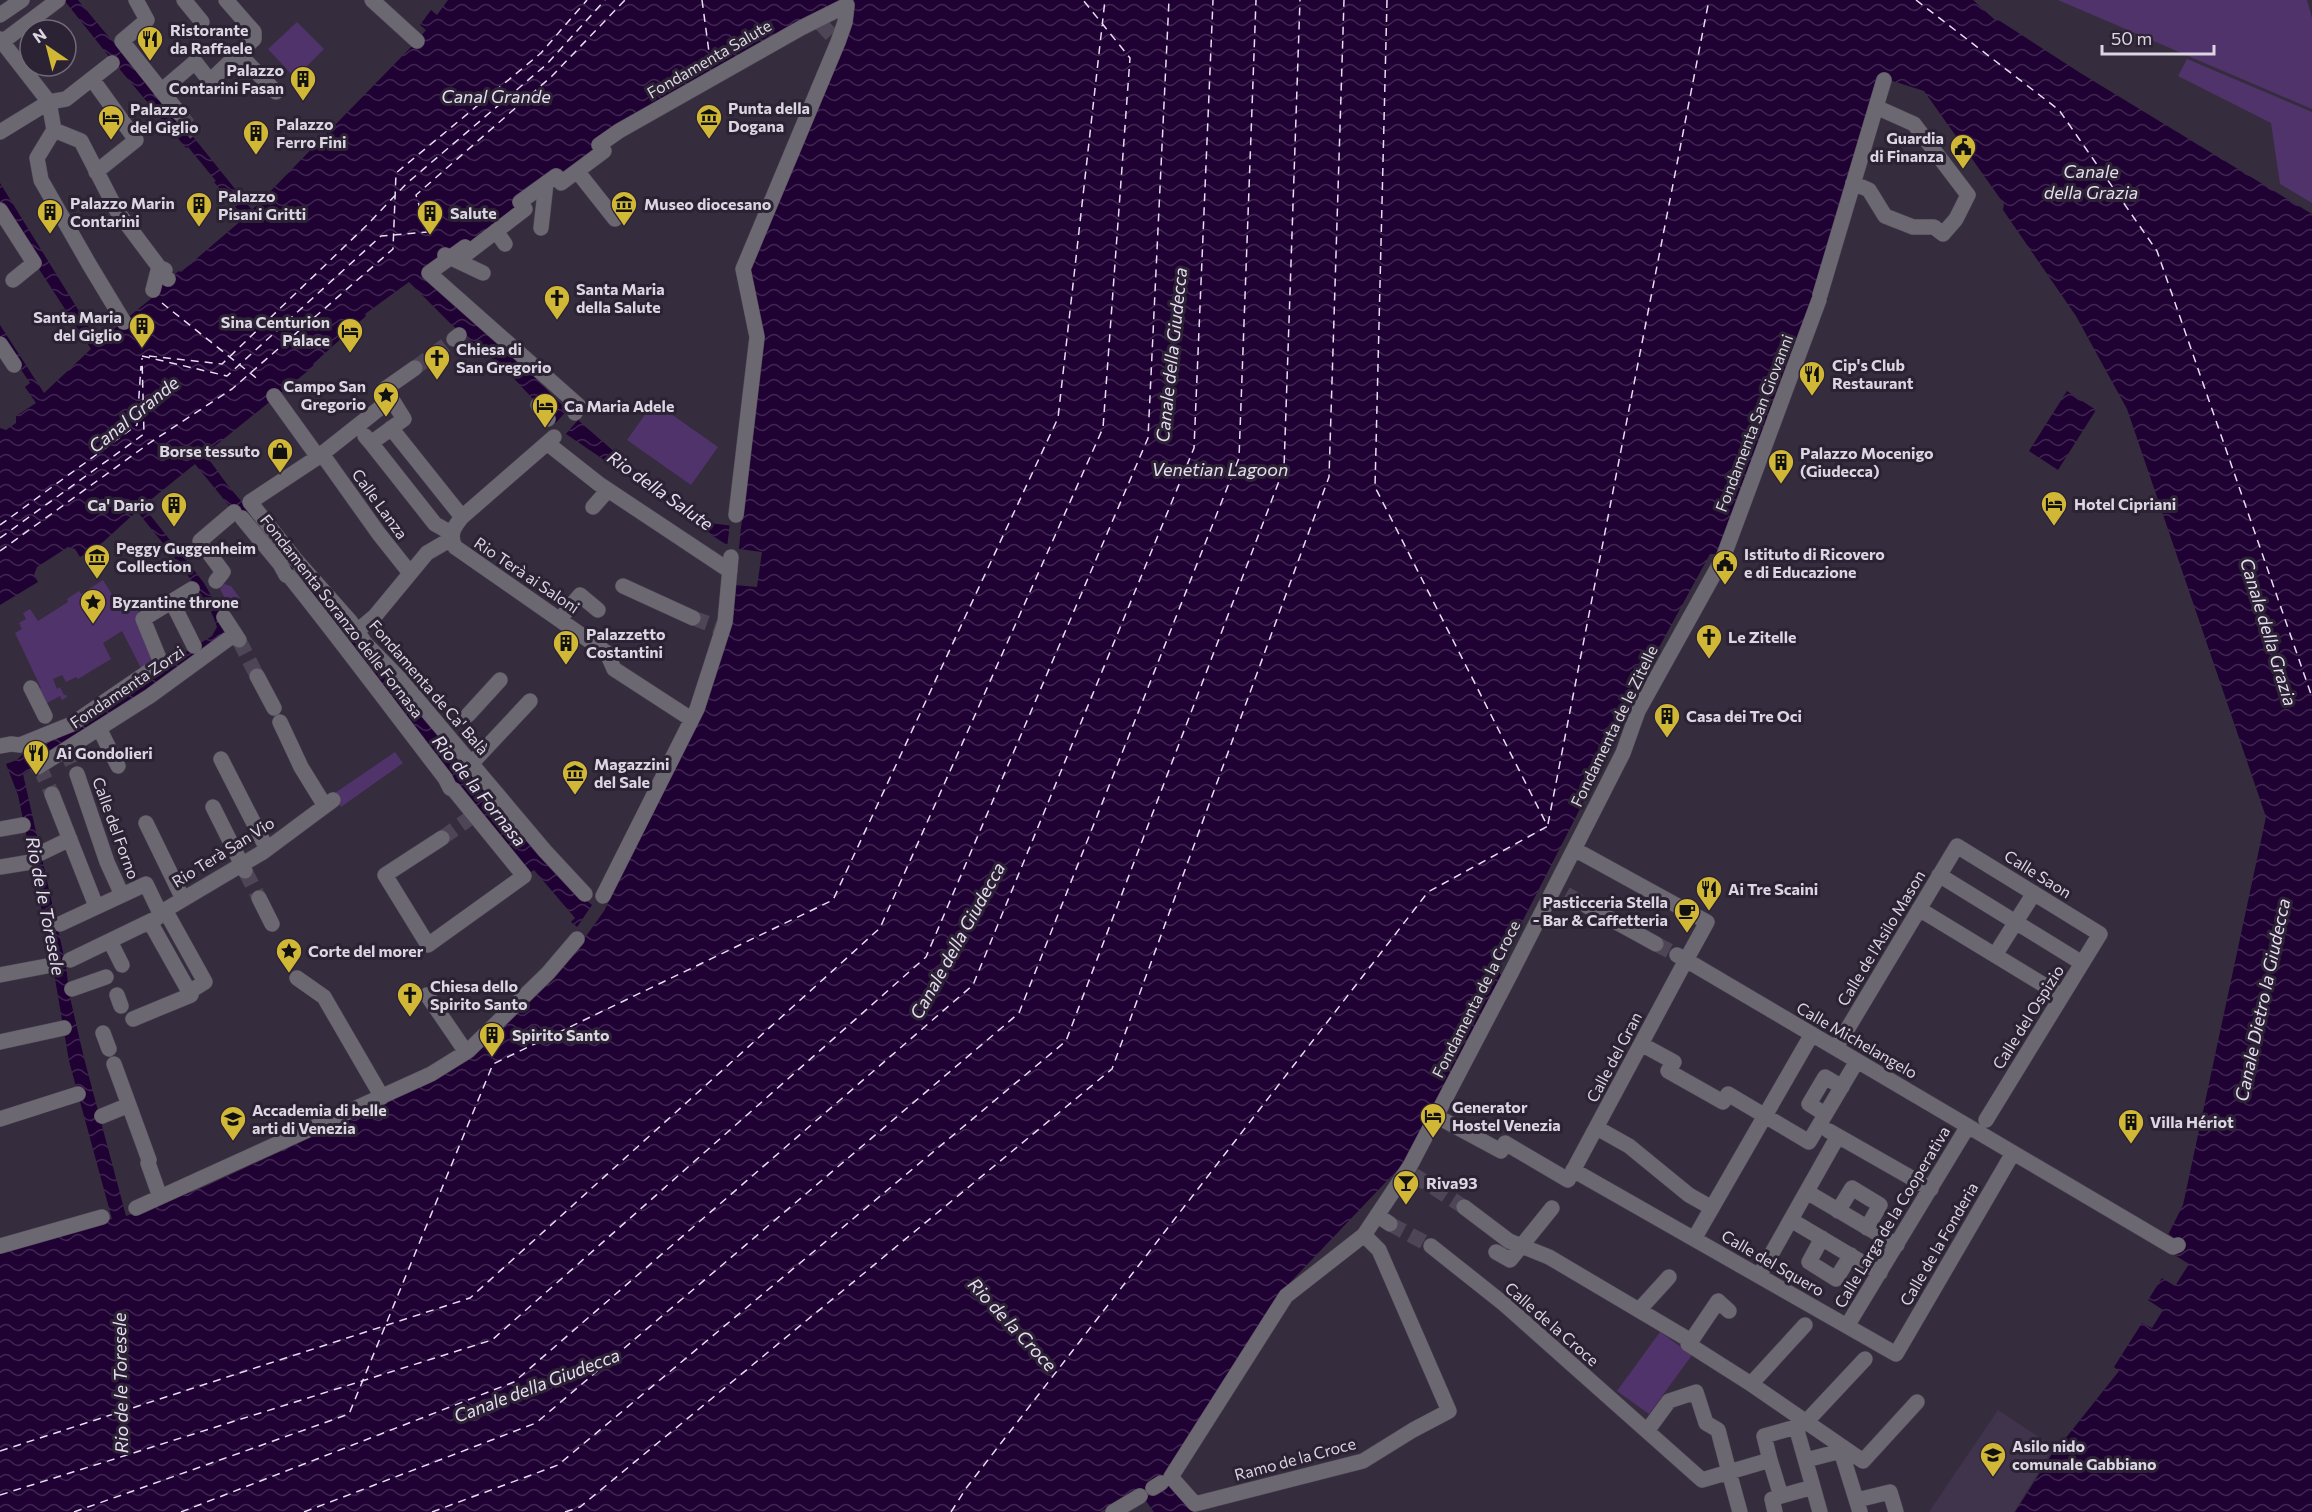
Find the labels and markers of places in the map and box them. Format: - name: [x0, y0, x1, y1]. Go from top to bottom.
- place label: Ristorante da Raffaele: [170, 20, 252, 57]
- restaurant icon: Ristorante da Raffaele: [135, 24, 165, 62]
- place label: Palazzo Contarini Fasan: [169, 60, 284, 97]
- building icon: Palazzo Contarini Fasan: [288, 64, 318, 102]
- place label: Punta della Dogana: [728, 98, 810, 135]
- place label: Palazzo del Giglio: [130, 99, 199, 136]
- museum icon: Punta della Dogana: [694, 102, 724, 140]
- hotel icon: Palazzo del Giglio: [96, 103, 126, 141]
- place label: Palazzo Ferro Fini: [276, 114, 346, 151]
- building icon: Palazzo Ferro Fini: [241, 118, 271, 156]
- place label: Guardia di Finanza: [1870, 128, 1944, 165]
- public building icon: Guardia di Finanza: [1948, 132, 1978, 170]
- place label: Palazzo Pisani Gritti: [218, 186, 306, 223]
- museum icon: Museo diocesano: [609, 189, 639, 227]
- building icon: Palazzo Pisani Gritti: [184, 190, 214, 228]
- place label: Palazzo Marin Contarini: [70, 193, 175, 230]
- place label: Museo diocesano: [644, 194, 772, 213]
- building icon: Palazzo Marin Contarini: [35, 197, 65, 235]
- building icon: Salute: [415, 198, 445, 236]
- place label: Salute: [450, 203, 497, 222]
- place label: Santa Maria della Salute: [576, 279, 665, 316]
- church icon: Santa Maria della Salute: [542, 283, 572, 321]
- place label: Santa Maria del Giglio: [33, 307, 122, 344]
- building icon: Santa Maria del Giglio: [127, 311, 157, 349]
- place label: Sina Centurion Palace: [221, 312, 330, 349]
- hotel icon: Sina Centurion Palace: [335, 316, 365, 354]
- place label: Chiesa di San Gregorio: [456, 339, 552, 376]
- church icon: Chiesa di San Gregorio: [422, 343, 452, 381]
- place label: Cip's Club Restaurant: [1832, 355, 1914, 392]
- restaurant icon: Cip's Club Restaurant: [1797, 359, 1827, 397]
- place label: Campo San Gregorio: [283, 376, 366, 413]
- place icon: Campo San Gregorio: [371, 380, 401, 418]
- hotel icon: Ca Maria Adele: [530, 391, 560, 429]
- place label: Ca Maria Adele: [564, 396, 674, 415]
- shop icon: Borse tessuto: [265, 436, 295, 474]
- place label: Borse tessuto: [159, 441, 260, 460]
- place label: Palazzo Mocenigo (Giudecca): [1800, 443, 1934, 480]
- building icon: Palazzo Mocenigo (Giudecca): [1766, 447, 1796, 485]
- hotel icon: Hotel Cipriani: [2039, 489, 2069, 527]
- building icon: Ca' Dario: [159, 490, 189, 528]
- place label: Hotel Cipriani: [2074, 494, 2176, 513]
- place label: Ca' Dario: [87, 495, 154, 514]
- place label: Peggy Guggenheim Collection: [116, 538, 256, 575]
- museum icon: Peggy Guggenheim Collection: [82, 542, 112, 580]
- place label: Istituto di Ricovero e di Educazione: [1744, 544, 1885, 581]
- public building icon: Istituto di Ricovero e di Educazione: [1710, 548, 1740, 586]
- place icon: Byzantine throne: [78, 587, 108, 625]
- place label: Byzantine throne: [112, 592, 239, 611]
- church icon: Le Zitelle: [1694, 622, 1724, 660]
- place label: Palazzetto Costantini: [586, 624, 666, 661]
- place label: Le Zitelle: [1728, 627, 1796, 646]
- building icon: Palazzetto Costantini: [551, 628, 581, 666]
- building icon: Casa dei Tre Oci: [1652, 701, 1682, 739]
- place label: Casa dei Tre Oci: [1686, 706, 1802, 725]
- restaurant icon: Ai Gondolieri: [21, 738, 51, 776]
- place label: Ai Gondolieri: [56, 743, 153, 762]
- place label: Magazzini del Sale: [594, 754, 670, 791]
- museum icon: Magazzini del Sale: [560, 758, 590, 796]
- restaurant icon: Ai Tre Scaini: [1694, 874, 1724, 912]
- place label: Ai Tre Scaini: [1728, 879, 1818, 898]
- place label: Pasticceria Stella - Bar & Caffetteria: [1533, 892, 1668, 929]
- cafe icon: Pasticceria Stella - Bar & Caffetteria: [1672, 896, 1702, 934]
- place icon: Corte del morer: [274, 936, 304, 974]
- place label: Corte del morer: [308, 941, 424, 960]
- place label: Chiesa dello Spirito Santo: [430, 976, 528, 1013]
- church icon: Chiesa dello Spirito Santo: [395, 980, 425, 1018]
- building icon: Spirito Santo: [477, 1020, 507, 1058]
- place label: Spirito Santo: [512, 1025, 610, 1044]
- place label: Generator Hostel Venezia: [1452, 1097, 1561, 1134]
- place label: Accademia di belle arti di Venezia: [252, 1100, 387, 1137]
- hotel icon: Generator Hostel Venezia: [1418, 1101, 1448, 1139]
- school or university icon: Accademia di belle arti di Venezia: [218, 1104, 248, 1142]
- building icon: Villa Hériot: [2116, 1107, 2146, 1145]
- place label: Villa Hériot: [2150, 1112, 2234, 1131]
- bar icon: Riva93: [1391, 1168, 1421, 1206]
- place label: Riva93: [1426, 1173, 1478, 1192]
- place label: Asilo nido comunale Gabbiano: [2012, 1436, 2157, 1473]
- school or university icon: Asilo nido comunale Gabbiano: [1978, 1440, 2008, 1478]

